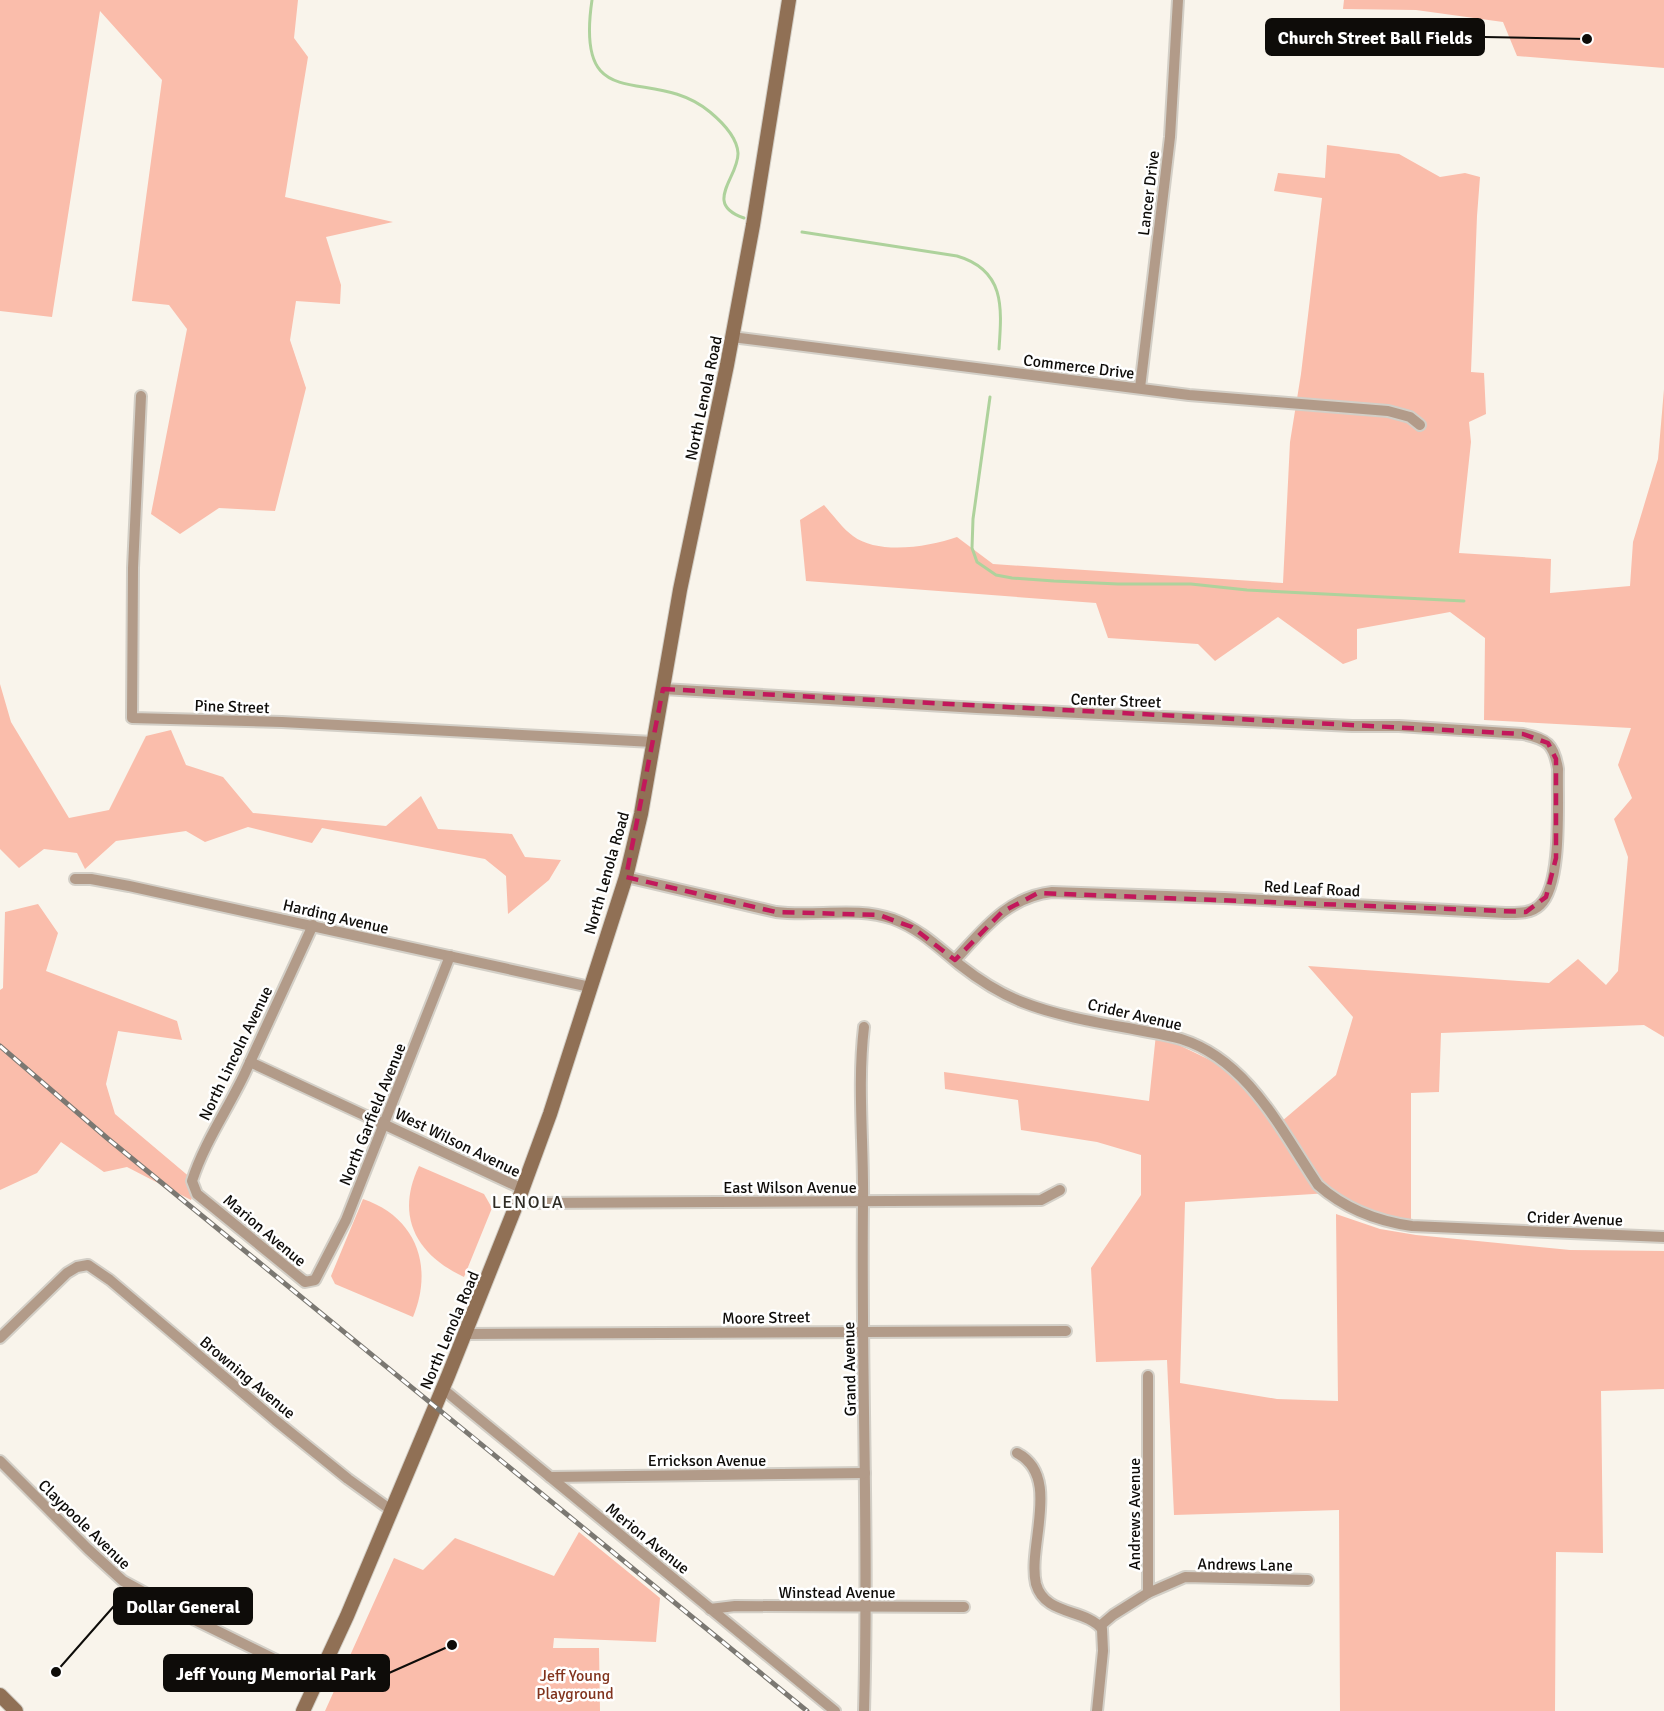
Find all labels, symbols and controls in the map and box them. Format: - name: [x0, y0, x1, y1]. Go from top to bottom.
- callout: Church Street Ball Fields: [1266, 19, 1484, 55]
- text: Church Street Ball Fields: [1278, 27, 1472, 49]
- street label: Lancer Drive: [1134, 149, 1164, 237]
- street label: North Lenola Road: [681, 334, 727, 462]
- street label: Commerce Drive: [1022, 350, 1136, 384]
- street label: Center Street: [1070, 689, 1162, 713]
- street label: Pine Street: [194, 696, 270, 718]
- street label: North Lenola Road: [580, 810, 634, 937]
- street label: Red Leaf Road: [1263, 876, 1361, 902]
- street label: Harding Avenue: [281, 895, 391, 939]
- street label: North Lincoln Avenue: [195, 983, 277, 1124]
- street label: Crider Avenue: [1086, 994, 1184, 1036]
- street label: North Garfield Avenue: [335, 1040, 411, 1189]
- street label: West Wilson Avenue: [391, 1104, 524, 1182]
- street label: East Wilson Avenue: [723, 1178, 857, 1198]
- street label: Marion Avenue: [219, 1190, 310, 1271]
- district label: LENOLA: [492, 1191, 564, 1213]
- street label: Crider Avenue: [1527, 1207, 1623, 1231]
- street label: North Lenola Road: [416, 1268, 484, 1393]
- street label: Moore Street: [722, 1307, 811, 1329]
- street label: Grand Avenue: [839, 1321, 861, 1417]
- street label: Browning Avenue: [196, 1332, 299, 1424]
- street label: Errickson Avenue: [648, 1451, 766, 1471]
- street label: Andrews Avenue: [1125, 1458, 1145, 1570]
- street label: Claypoole Avenue: [34, 1475, 135, 1574]
- street label: Merion Avenue: [601, 1499, 693, 1579]
- street label: Andrews Lane: [1197, 1554, 1293, 1576]
- street label: Winstead Avenue: [778, 1583, 896, 1603]
- callout: Dollar General: [114, 1588, 252, 1624]
- text: Dollar General: [126, 1596, 240, 1618]
- callout: Jeff Young Memorial Park: [164, 1655, 389, 1691]
- text: Jeff Young Memorial Park: [176, 1663, 377, 1685]
- park label: Jeff Young Playground: [536, 1666, 614, 1704]

